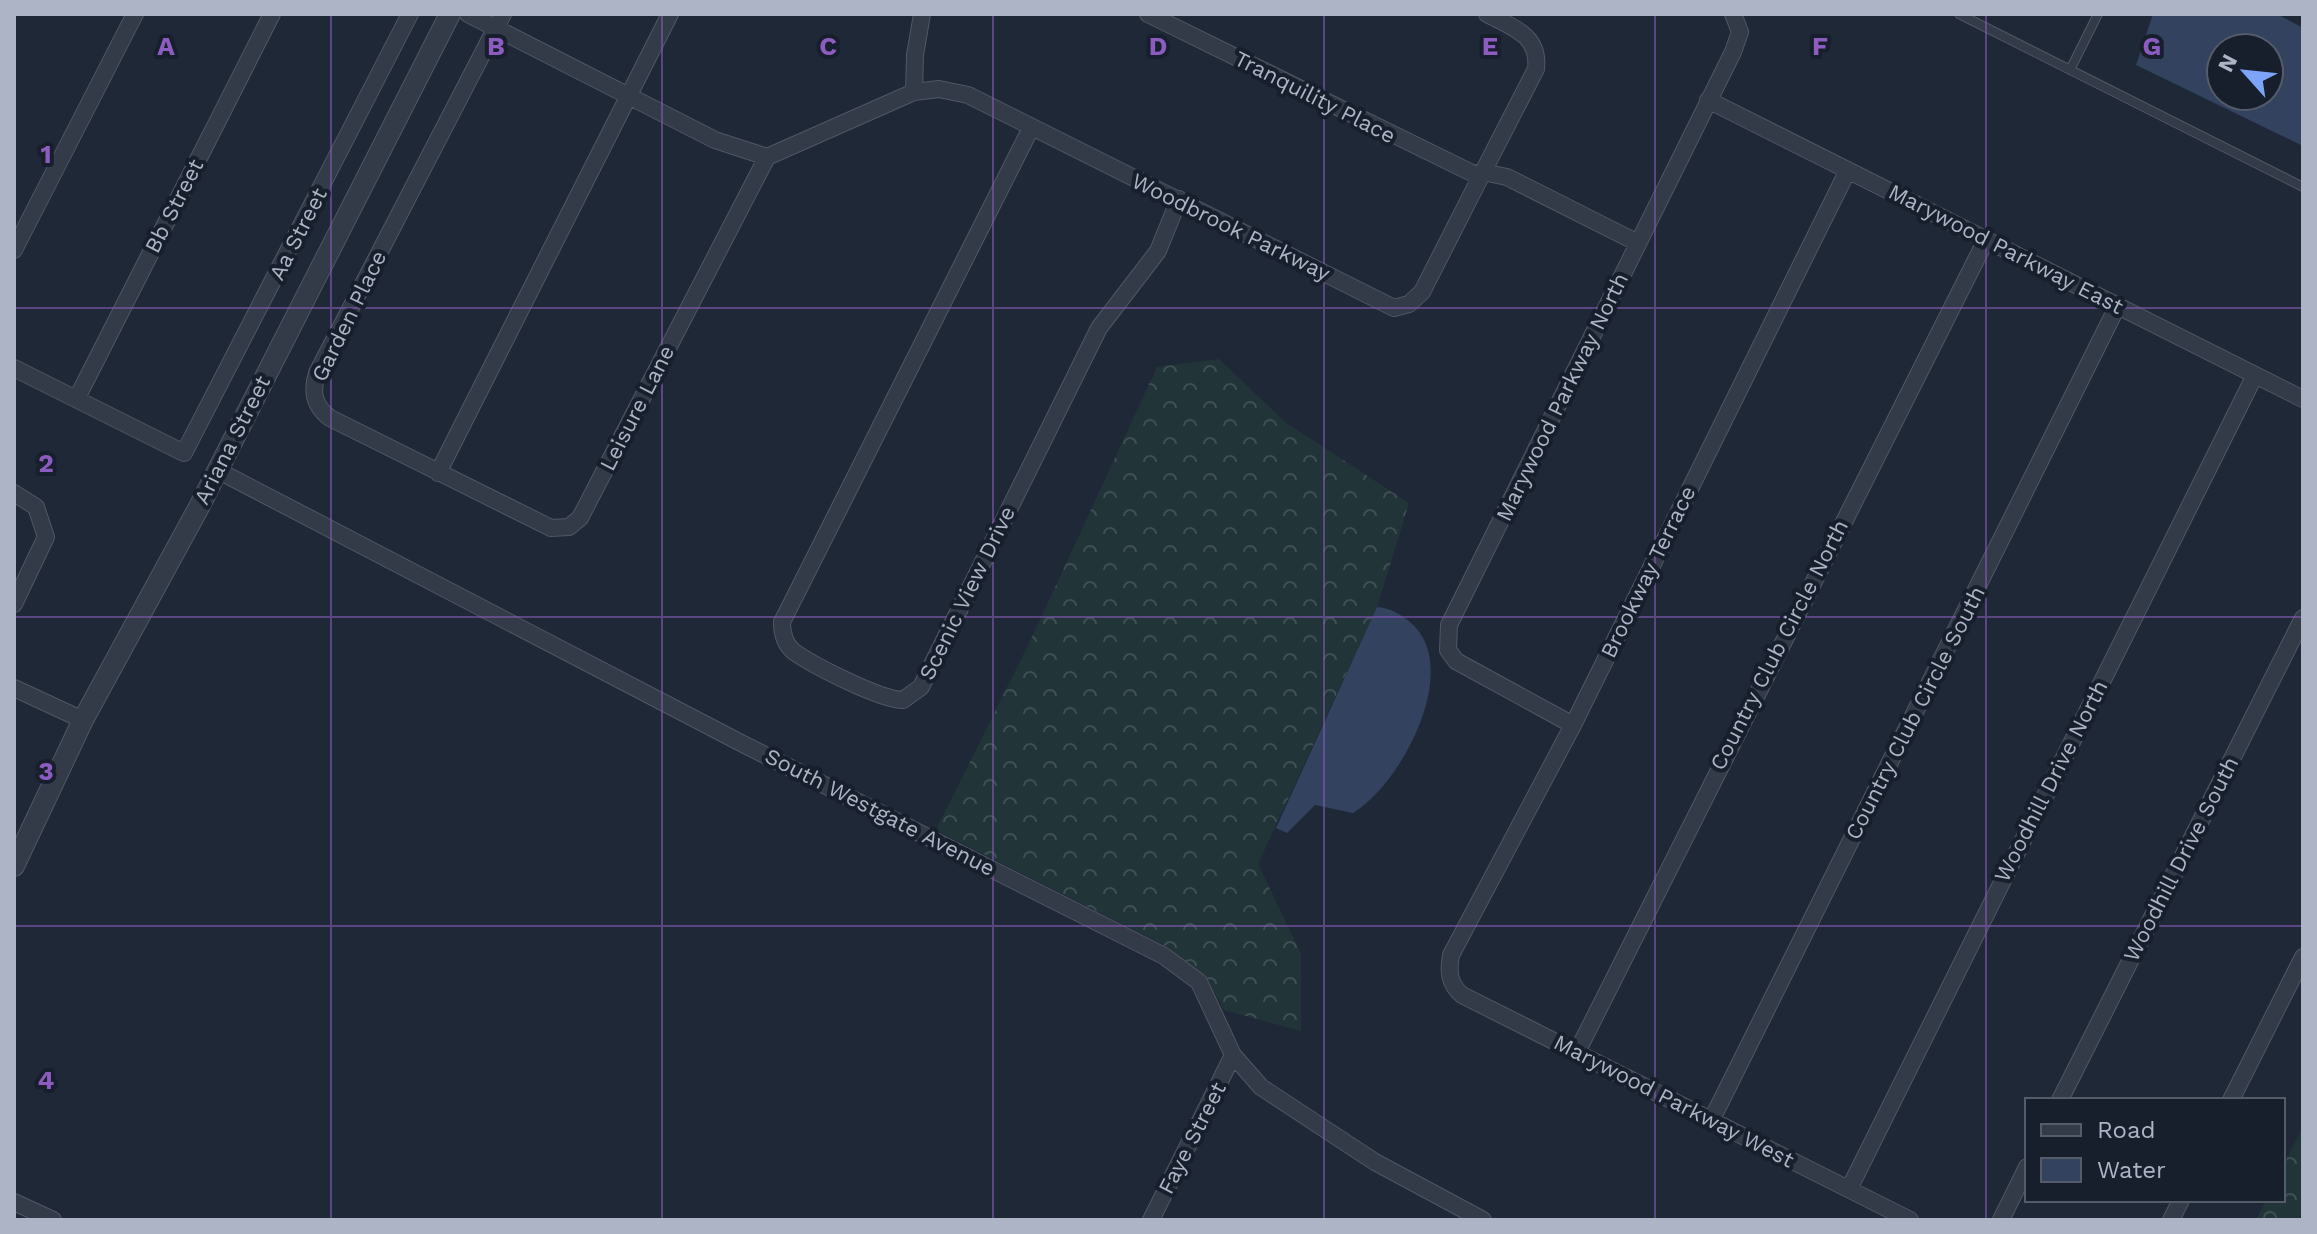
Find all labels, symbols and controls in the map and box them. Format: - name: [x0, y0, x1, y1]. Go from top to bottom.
- text: A: [157, 31, 175, 61]
- text: B: [487, 31, 505, 61]
- text: C: [819, 31, 837, 61]
- text: D: [1149, 31, 1167, 61]
- text: E: [1482, 31, 1498, 61]
- text: F: [1812, 31, 1828, 61]
- text: G: [2143, 31, 2161, 61]
- north arrow: [2205, 32, 2285, 112]
- street label: Tranquility Place: [1230, 46, 1400, 148]
- text: N: [2213, 50, 2242, 76]
- text: 1: [40, 139, 52, 169]
- street label: Bb Street: [140, 155, 208, 257]
- street label: Woodbrook Parkway: [1128, 168, 1335, 286]
- street label: Marywood Parkway East: [1884, 179, 2128, 319]
- street label: Aa Street: [264, 184, 332, 284]
- street label: Garden Place: [307, 247, 391, 385]
- street label: Marywood Parkway North: [1491, 269, 1633, 525]
- street label: Leisure Lane: [595, 341, 679, 475]
- street label: Ariana Street: [189, 371, 275, 509]
- text: 2: [38, 448, 54, 478]
- street label: Brookway Terrace: [1596, 482, 1700, 662]
- street label: Scenic View Drive: [914, 502, 1020, 684]
- street label: Country Club Circle North: [1705, 516, 1853, 774]
- street label: Country Club Circle South: [1840, 582, 1990, 844]
- street label: Woodhill Drive North: [1989, 676, 2113, 886]
- street label: South Westgate Avenue: [761, 743, 999, 881]
- street label: Woodhill Drive South: [2119, 753, 2243, 965]
- text: 3: [38, 756, 54, 786]
- street label: Marywood Parkway West: [1550, 1029, 1798, 1173]
- text: 4: [38, 1065, 55, 1095]
- street label: Faye Street: [1153, 1078, 1231, 1198]
- legend: [2025, 1098, 2285, 1202]
- text: Road: [2097, 1116, 2156, 1144]
- text: Water: [2097, 1156, 2166, 1184]

